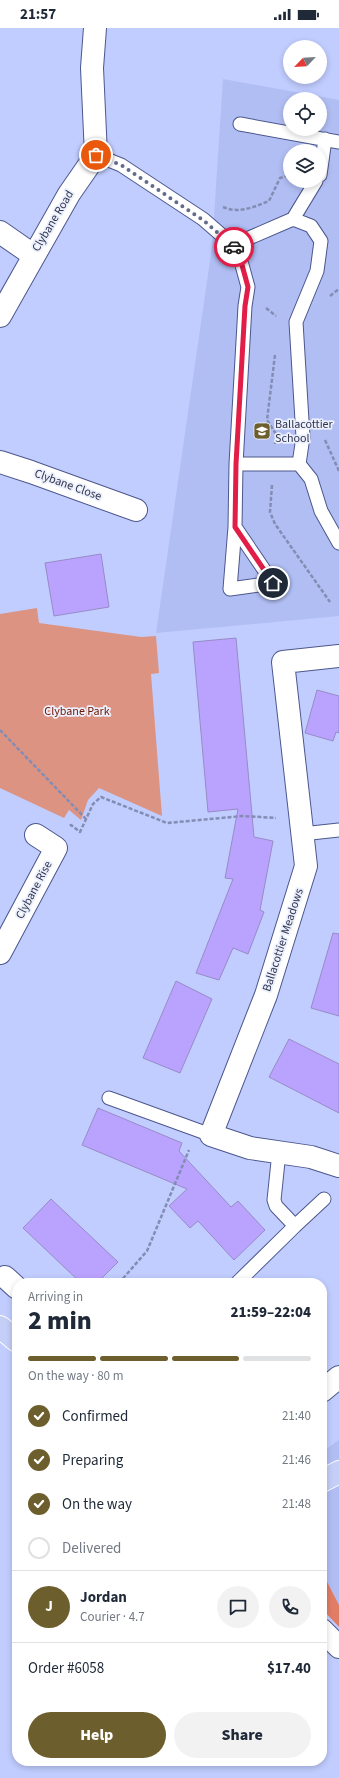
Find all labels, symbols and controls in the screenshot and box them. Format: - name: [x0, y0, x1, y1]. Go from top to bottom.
- text: 21:57: [20, 4, 56, 25]
- north arrow: [283, 40, 327, 84]
- map controls: [283, 40, 327, 188]
- button: locate: [283, 92, 327, 136]
- pin: [79, 138, 113, 172]
- icon: bag: [85, 144, 107, 166]
- button: layers: [283, 144, 327, 188]
- street label: Clybane Road: [28, 187, 78, 255]
- courier: [214, 227, 254, 267]
- icon: car: [223, 236, 245, 258]
- place label: Ballacottier School: [275, 416, 334, 447]
- school or university icon: Ballacottier School: [252, 421, 272, 441]
- street label: Clybane Close: [32, 465, 104, 505]
- pin: [256, 566, 290, 600]
- icon: home: [262, 572, 284, 594]
- park label: Clybane Park: [44, 703, 110, 720]
- street label: Clybane Rise: [12, 858, 56, 922]
- street label: Ballacottier Meadows: [258, 886, 308, 994]
- text: Arriving in: [28, 1288, 83, 1306]
- text: 2 min: [28, 1302, 92, 1339]
- text: 21:59–22:04: [230, 1302, 311, 1323]
- text: On the way · 80 m: [28, 1367, 123, 1385]
- icon: check: [28, 1405, 50, 1427]
- text: Confirmed: [62, 1406, 128, 1427]
- text: 21:40: [282, 1407, 311, 1425]
- icon: check: [28, 1449, 50, 1471]
- text: Preparing: [62, 1450, 123, 1471]
- text: 21:46: [282, 1451, 311, 1469]
- icon: check: [28, 1493, 50, 1515]
- text: On the way: [62, 1494, 132, 1515]
- text: 21:48: [282, 1495, 311, 1513]
- text: Delivered: [62, 1538, 121, 1559]
- button: chat: [217, 1586, 259, 1628]
- button: phone: [269, 1586, 311, 1628]
- text: Jordan: [80, 1587, 127, 1608]
- text: J: [45, 1596, 53, 1617]
- text: Courier · 4.7: [80, 1608, 145, 1626]
- text: Order #6058: [28, 1658, 104, 1679]
- text: $17.40: [267, 1658, 311, 1679]
- button: Help: [28, 1712, 166, 1758]
- button: Share: [174, 1712, 311, 1758]

